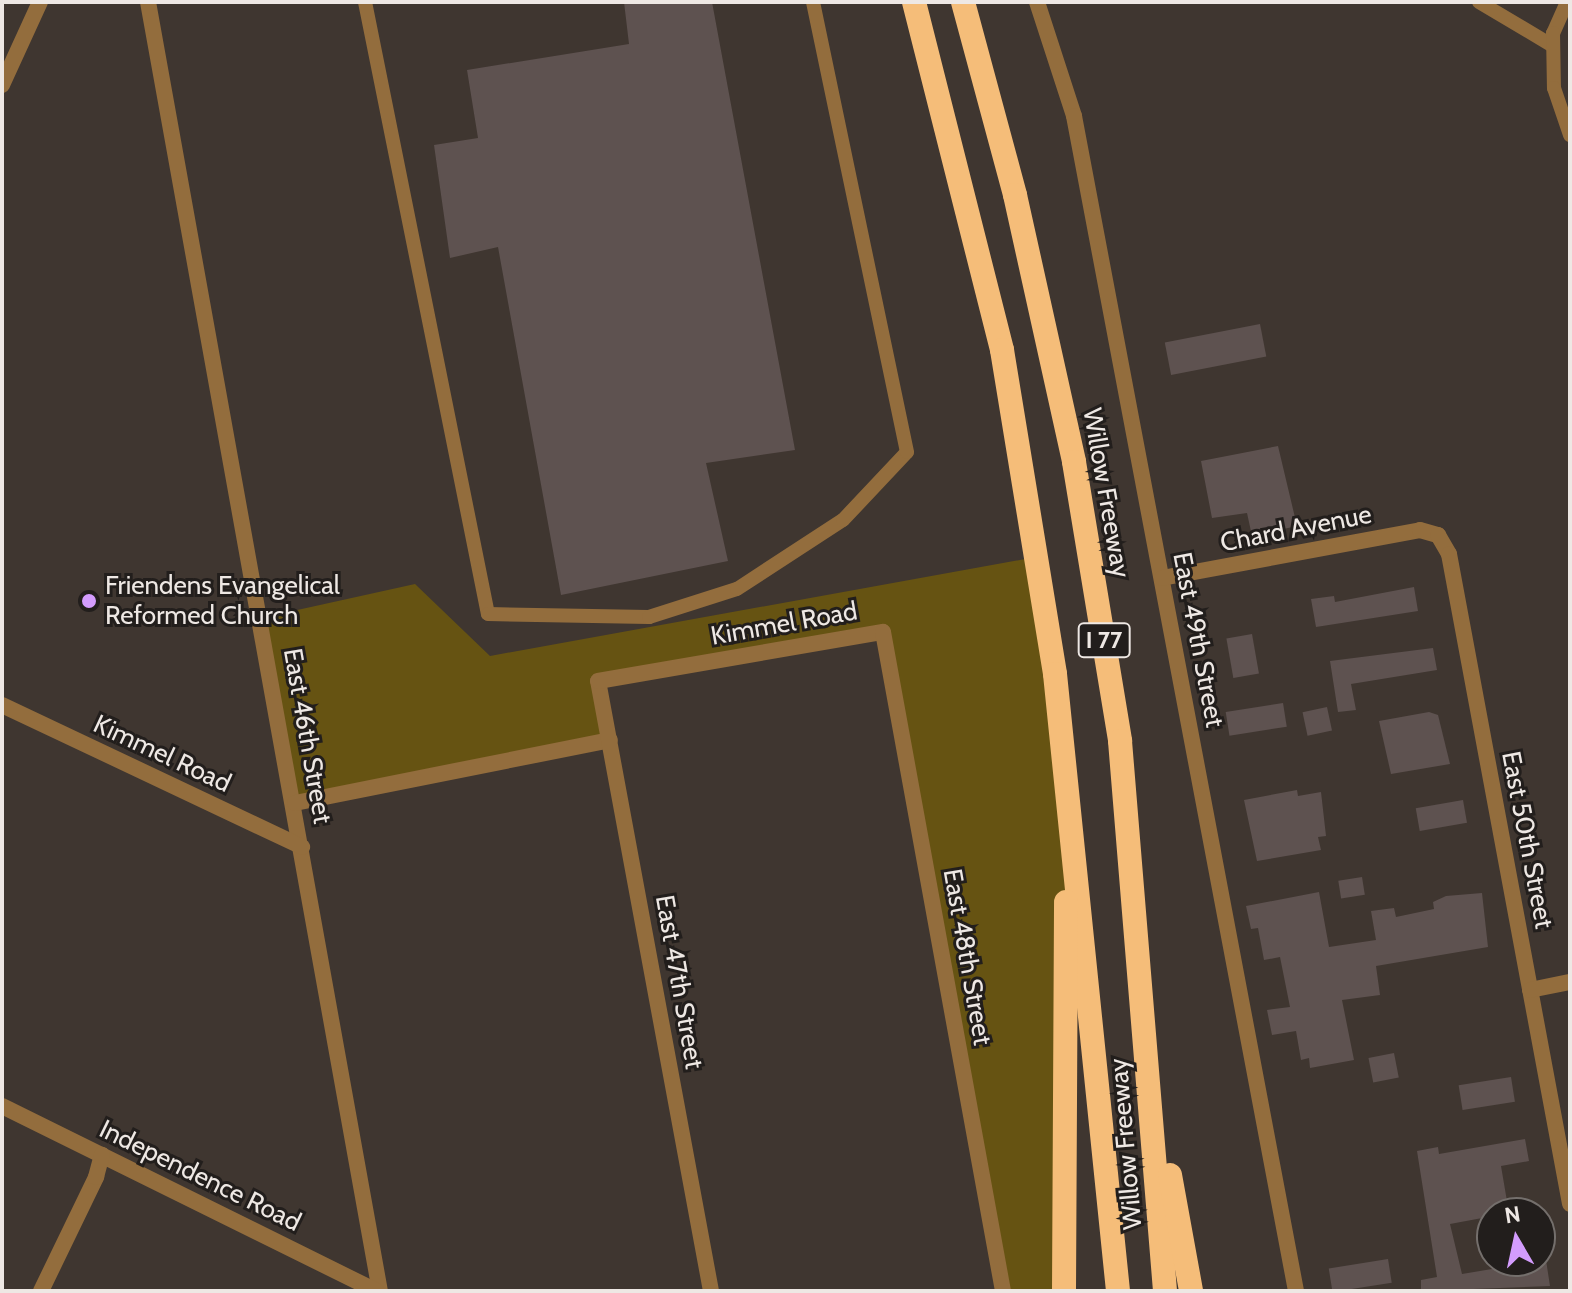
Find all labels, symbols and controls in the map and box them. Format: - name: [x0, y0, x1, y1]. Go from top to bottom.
- street label: Willow Freeway: [1076, 406, 1136, 580]
- street label: Chard Avenue: [1218, 499, 1374, 559]
- street label: East 49th Street: [1166, 550, 1230, 730]
- place label: Friendens Evangelical Reformed Church: [105, 570, 340, 632]
- marker: Friendens Evangelical Reformed Church: [80, 592, 98, 610]
- street label: Kimmel Road: [708, 596, 860, 652]
- road number: I 77: [1076, 620, 1132, 660]
- street label: East 46th Street: [276, 646, 338, 826]
- street label: Kimmel Road: [88, 709, 236, 799]
- street label: East 50th Street: [1495, 749, 1559, 931]
- street label: East 48th Street: [936, 866, 998, 1048]
- street label: East 47th Street: [648, 893, 710, 1071]
- street label: Willow Freeway: [1103, 1057, 1149, 1231]
- street label: Independence Road: [94, 1114, 306, 1238]
- north arrow: [1476, 1197, 1556, 1277]
- text: N: [1503, 1200, 1522, 1229]

